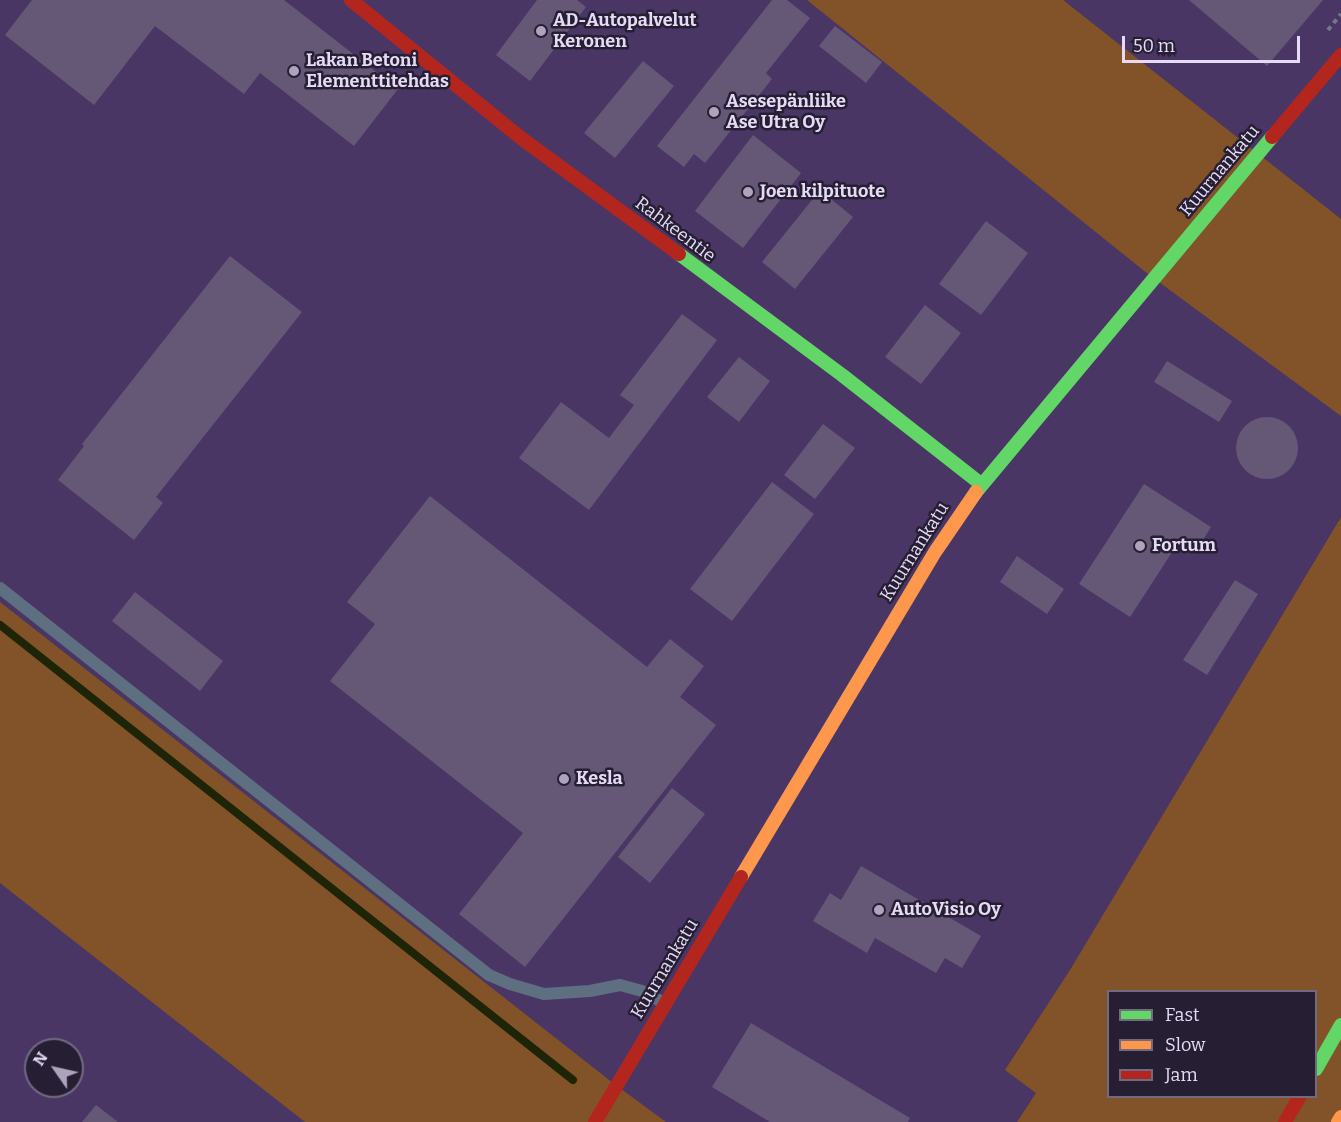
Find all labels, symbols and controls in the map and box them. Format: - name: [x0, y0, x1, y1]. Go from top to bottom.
- place label: AD-Autopalvelut Keronen: [553, 10, 697, 52]
- marker: AD-Autopalvelut Keronen: [534, 24, 548, 38]
- scale bar: [1125, 24, 1304, 62]
- text: 50 m: [1133, 35, 1175, 57]
- place label: Lakan Betoni Elementtitehdas: [306, 50, 449, 92]
- marker: Lakan Betoni Elementtitehdas: [287, 64, 301, 78]
- place label: Asesepänliike Ase Utra Oy: [726, 91, 846, 134]
- marker: Asesepänliike Ase Utra Oy: [707, 105, 721, 119]
- street label: Kuurnankatu: [1176, 121, 1264, 221]
- place label: Joen kilpituote: [760, 181, 885, 203]
- marker: Joen kilpituote: [741, 185, 755, 199]
- street label: Rahkeentie: [631, 193, 719, 267]
- street label: Kuurnankatu: [876, 499, 954, 605]
- place label: Fortum: [1152, 535, 1216, 557]
- marker: Fortum: [1133, 539, 1147, 553]
- place label: Kesla: [576, 768, 623, 790]
- marker: Kesla: [557, 772, 571, 786]
- place label: AutoVisio Oy: [891, 899, 1001, 921]
- marker: AutoVisio Oy: [872, 903, 886, 917]
- street label: Kuurnankatu: [627, 915, 703, 1023]
- legend: [1107, 990, 1317, 1098]
- text: Fast: [1165, 1004, 1200, 1026]
- text: Slow: [1165, 1034, 1205, 1056]
- north arrow: [24, 1038, 84, 1098]
- text: N: [29, 1048, 52, 1069]
- text: Jam: [1165, 1064, 1198, 1086]

